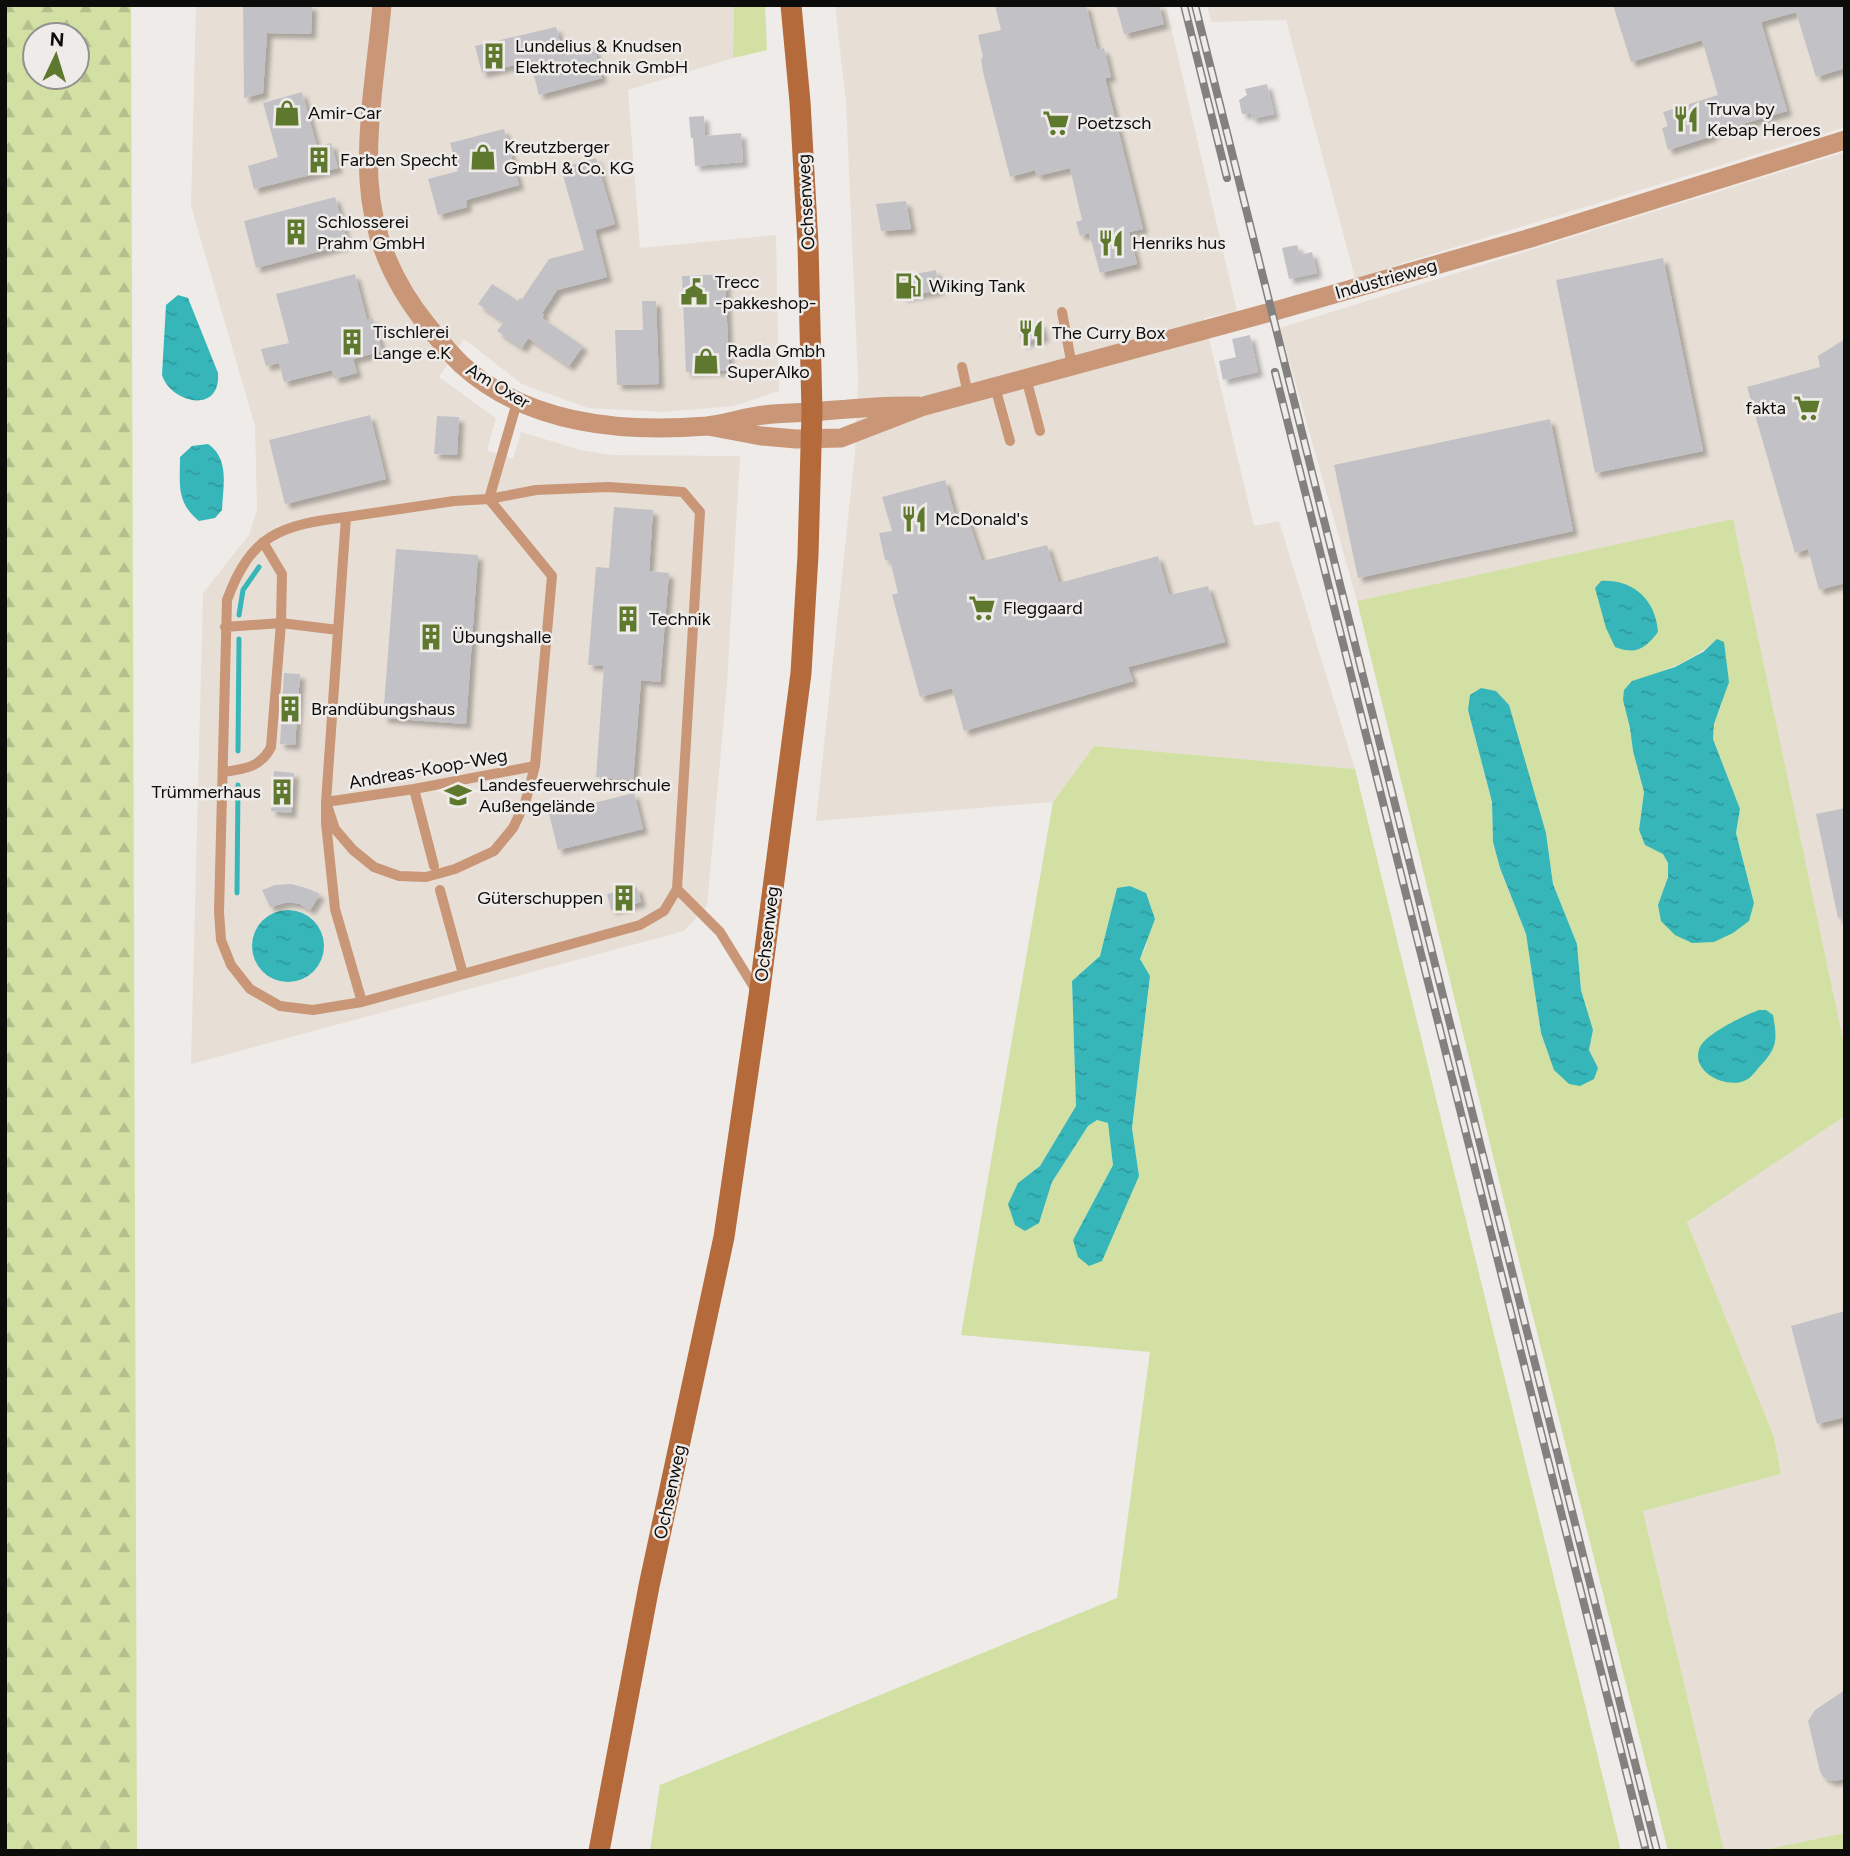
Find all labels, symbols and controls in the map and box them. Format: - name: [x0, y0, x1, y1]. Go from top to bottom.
- north arrow: [21, 21, 91, 91]
- text: N: [49, 28, 65, 52]
- place label: Lundelius & Knudsen Elektrotechnik GmbH: [515, 35, 688, 78]
- building icon: Lundelius & Knudsen Elektrotechnik GmbH: [479, 41, 509, 71]
- shop icon: Amir-Car: [272, 98, 302, 128]
- place label: Truva by Kebap Heroes: [1707, 98, 1821, 141]
- place label: Amir-Car: [308, 102, 382, 124]
- restaurant icon: Truva by Kebap Heroes: [1671, 104, 1701, 134]
- supermarket icon: Poetzsch: [1041, 108, 1071, 138]
- place label: Poetzsch: [1077, 112, 1151, 134]
- place label: Kreutzberger GmbH & Co. KG: [504, 136, 634, 179]
- shop icon: Kreutzberger GmbH & Co. KG: [468, 142, 498, 172]
- building icon: Farben Specht: [304, 145, 334, 175]
- place label: Farben Specht: [340, 149, 458, 171]
- street label: Ochsenweg: [792, 153, 820, 251]
- place label: Schlosserei Prahm GmbH: [317, 211, 425, 254]
- building icon: Schlosserei Prahm GmbH: [281, 217, 311, 247]
- restaurant icon: Henriks hus: [1096, 228, 1126, 258]
- place label: Henriks hus: [1132, 232, 1226, 254]
- street label: Industrieweg: [1333, 254, 1439, 304]
- place label: Trecc -pakkeshop-: [715, 271, 816, 314]
- fuel station icon: Wiking Tank: [893, 271, 923, 301]
- place label: Wiking Tank: [929, 275, 1025, 297]
- public building icon: Trecc -pakkeshop-: [679, 277, 709, 307]
- restaurant icon: The Curry Box: [1016, 318, 1046, 348]
- place label: Tischlerei Lange e.K: [373, 321, 451, 364]
- place label: The Curry Box: [1052, 322, 1166, 344]
- building icon: Tischlerei Lange e.K: [337, 327, 367, 357]
- place label: Radla Gmbh SuperAlko: [727, 340, 825, 383]
- shop icon: Radla Gmbh SuperAlko: [691, 346, 721, 376]
- street label: Am Oxer: [462, 358, 534, 414]
- supermarket icon: fakta: [1792, 393, 1822, 423]
- place label: fakta: [1746, 397, 1786, 419]
- restaurant icon: McDonald's: [899, 504, 929, 534]
- place label: McDonald's: [935, 508, 1029, 530]
- supermarket icon: Fleggaard: [967, 593, 997, 623]
- place label: Fleggaard: [1003, 597, 1083, 619]
- building icon: Technik: [613, 604, 643, 634]
- place label: Technik: [649, 608, 711, 630]
- building icon: Übungshalle: [416, 622, 446, 652]
- place label: Übungshalle: [452, 626, 551, 648]
- building icon: Brandübungshaus: [275, 694, 305, 724]
- place label: Brandübungshaus: [311, 698, 455, 720]
- street label: Andreas-Koop-Weg: [347, 744, 509, 794]
- place label: Landesfeuerwehrschule Außengelände: [479, 774, 671, 817]
- building icon: Trümmerhaus: [267, 777, 297, 807]
- school or university icon: Landesfeuerwehrschule Außengelände: [443, 780, 473, 810]
- place label: Trümmerhaus: [152, 781, 261, 803]
- building icon: Güterschuppen: [609, 883, 639, 913]
- street label: Ochsenweg: [750, 885, 784, 983]
- place label: Güterschuppen: [477, 887, 603, 909]
- street label: Ochsenweg: [649, 1443, 691, 1541]

